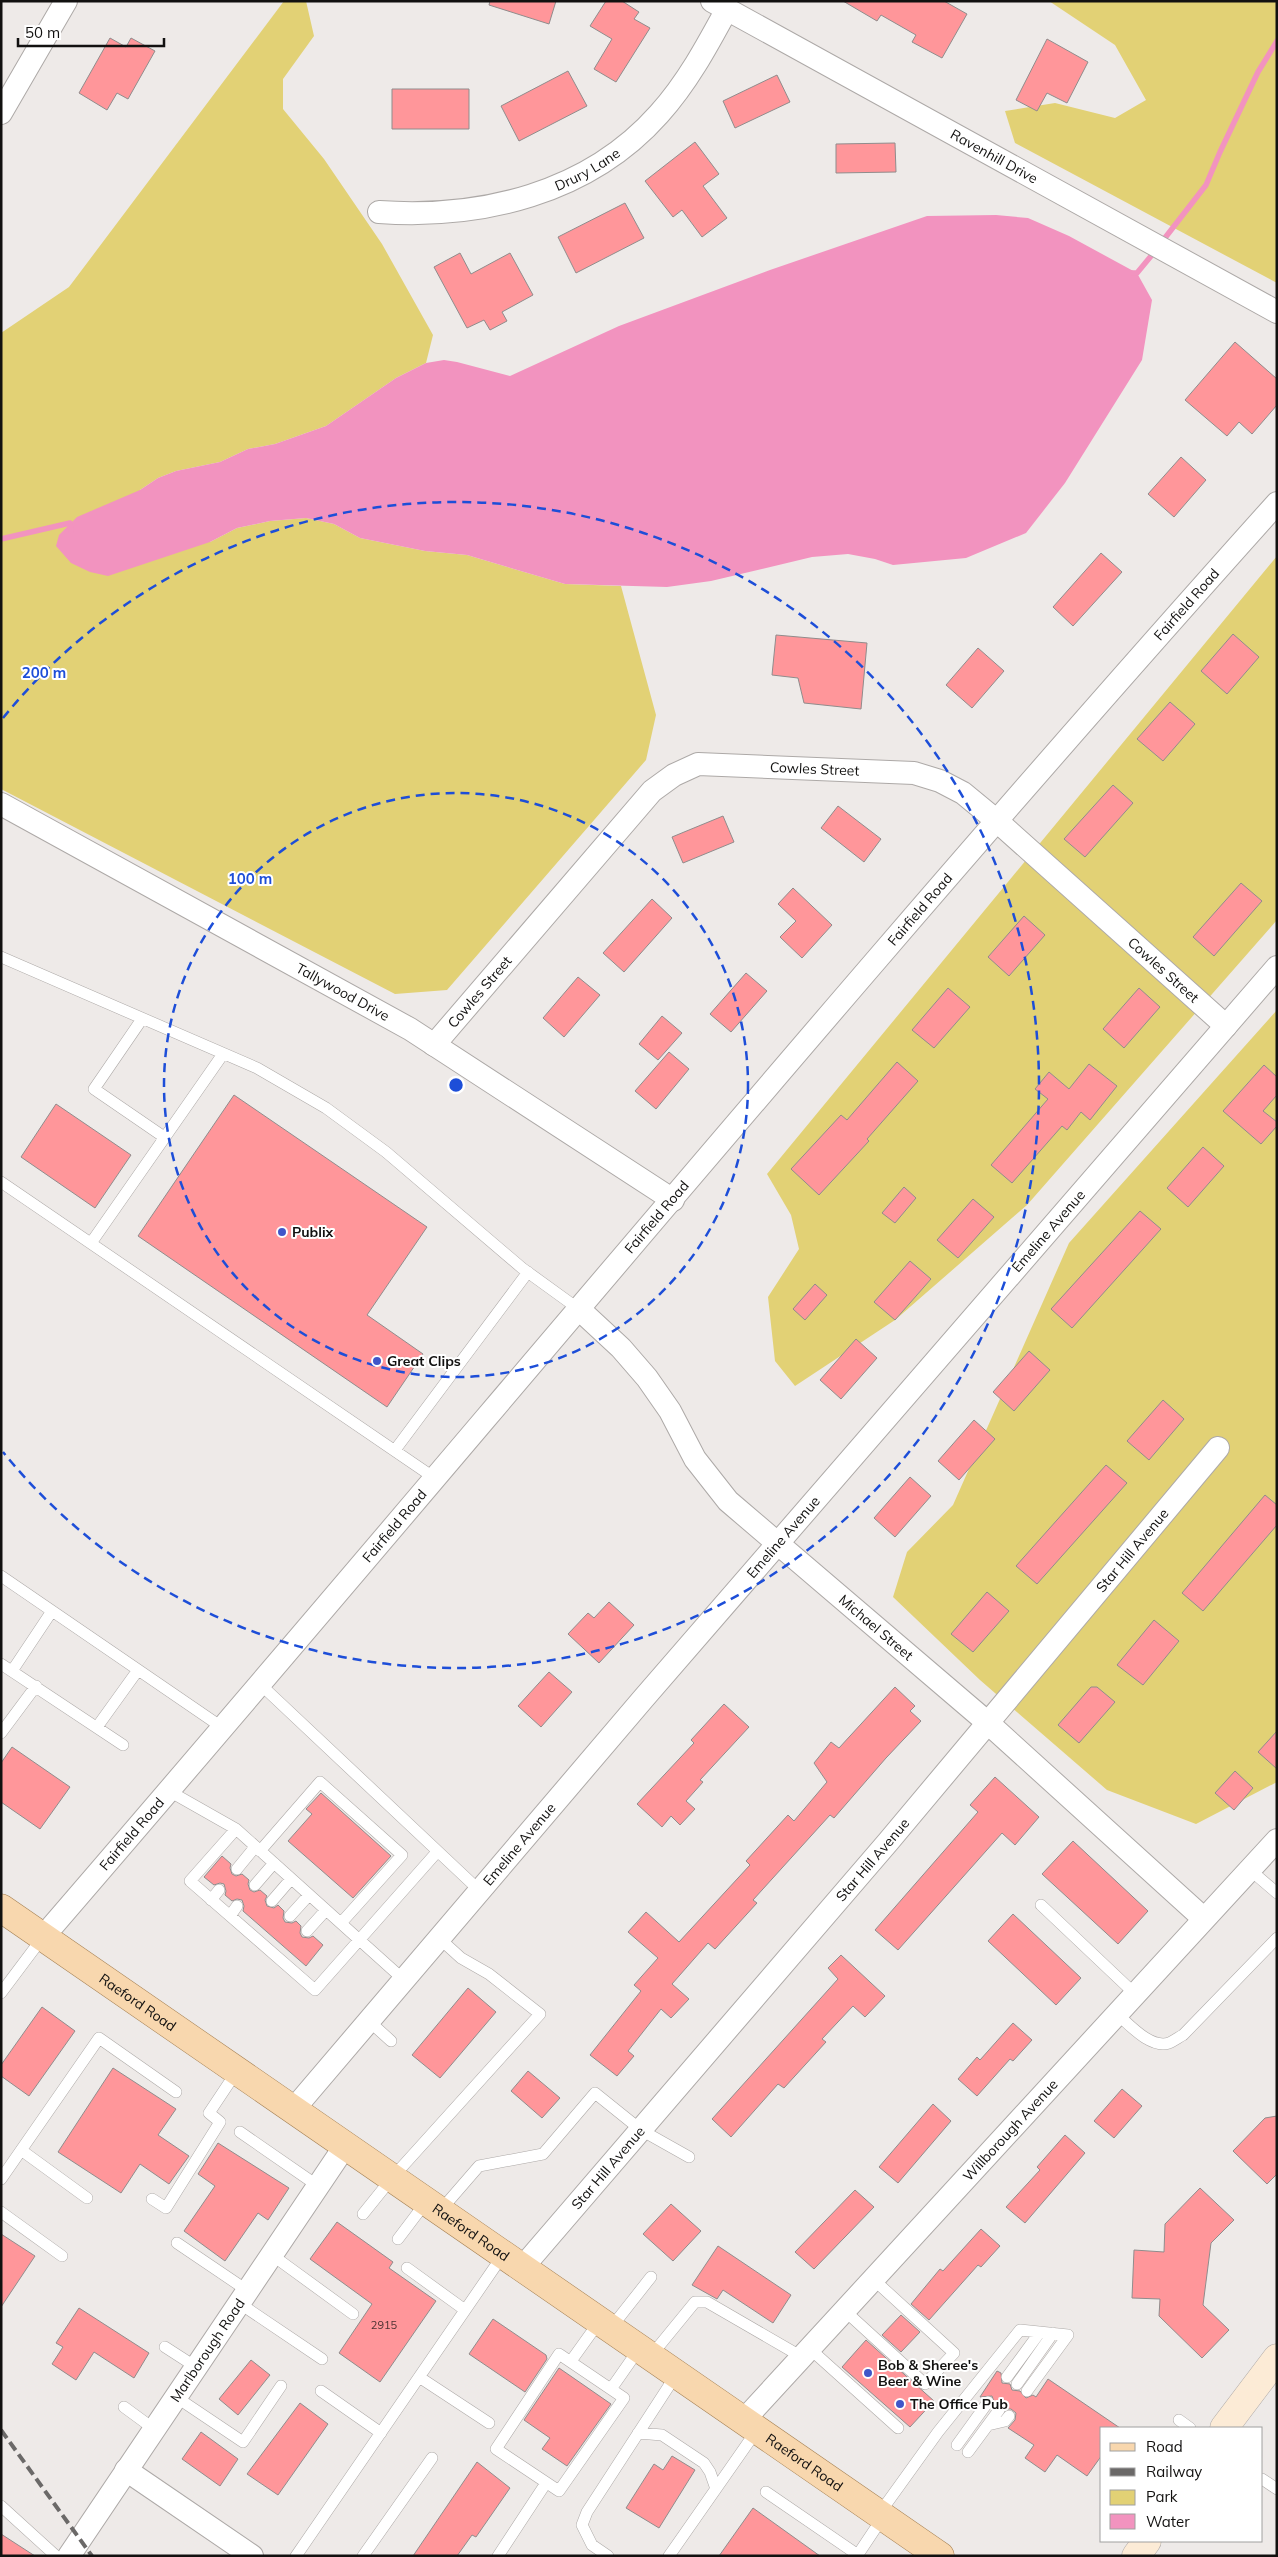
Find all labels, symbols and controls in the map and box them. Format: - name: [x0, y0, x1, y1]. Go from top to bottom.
- scale bar: [18, 15, 164, 47]
- text: 50 m: [25, 23, 60, 42]
- street label: Ravenhill Drive: [947, 125, 1041, 188]
- street label: Drury Lane: [552, 144, 624, 195]
- street label: Fairfield Road: [1150, 565, 1223, 644]
- text: 200 m: [22, 663, 66, 682]
- street label: Cowles Street: [769, 758, 860, 780]
- text: 100 m: [228, 869, 272, 888]
- street label: Fairfield Road: [884, 869, 956, 949]
- street label: Cowles Street: [1124, 933, 1203, 1007]
- street label: Cowles Street: [444, 952, 516, 1032]
- street label: Tallywood Drive: [293, 959, 393, 1025]
- centre of rings: [447, 1076, 465, 1094]
- street label: Fairfield Road: [621, 1177, 693, 1257]
- street label: Emeline Avenue: [1008, 1186, 1089, 1276]
- place label: Publix: [292, 1223, 334, 1241]
- marker: Publix: [276, 1226, 288, 1238]
- place label: Great Clips: [387, 1352, 461, 1370]
- marker: Great Clips: [371, 1355, 383, 1367]
- street label: Fairfield Road: [358, 1486, 431, 1566]
- street label: Emeline Avenue: [743, 1492, 824, 1582]
- street label: Star Hill Avenue: [1092, 1505, 1173, 1596]
- street label: Michael Street: [835, 1591, 917, 1664]
- street label: Fairfield Road: [96, 1794, 168, 1874]
- street label: Emeline Avenue: [479, 1799, 560, 1889]
- street label: Star Hill Avenue: [832, 1814, 913, 1905]
- street label: Raeford Road: [96, 1969, 180, 2035]
- street label: Willborough Avenue: [959, 2075, 1062, 2185]
- street label: Star Hill Avenue: [567, 2123, 649, 2213]
- street label: Raeford Road: [429, 2199, 513, 2265]
- street label: Marlborough Road: [166, 2295, 249, 2405]
- house number: 2915: [371, 2318, 398, 2332]
- place label: Bob & Sheree's Beer & Wine: [878, 2356, 978, 2390]
- marker: Bob & Sheree's Beer & Wine: [862, 2367, 874, 2379]
- place label: The Office Pub: [910, 2395, 1008, 2413]
- marker: The Office Pub: [894, 2398, 906, 2410]
- legend: [1100, 2427, 1263, 2542]
- street label: Raeford Road: [762, 2429, 846, 2495]
- text: Road: [1146, 2437, 1183, 2456]
- text: Railway: [1146, 2462, 1202, 2481]
- text: Park: [1146, 2487, 1178, 2506]
- text: Water: [1146, 2512, 1190, 2531]

